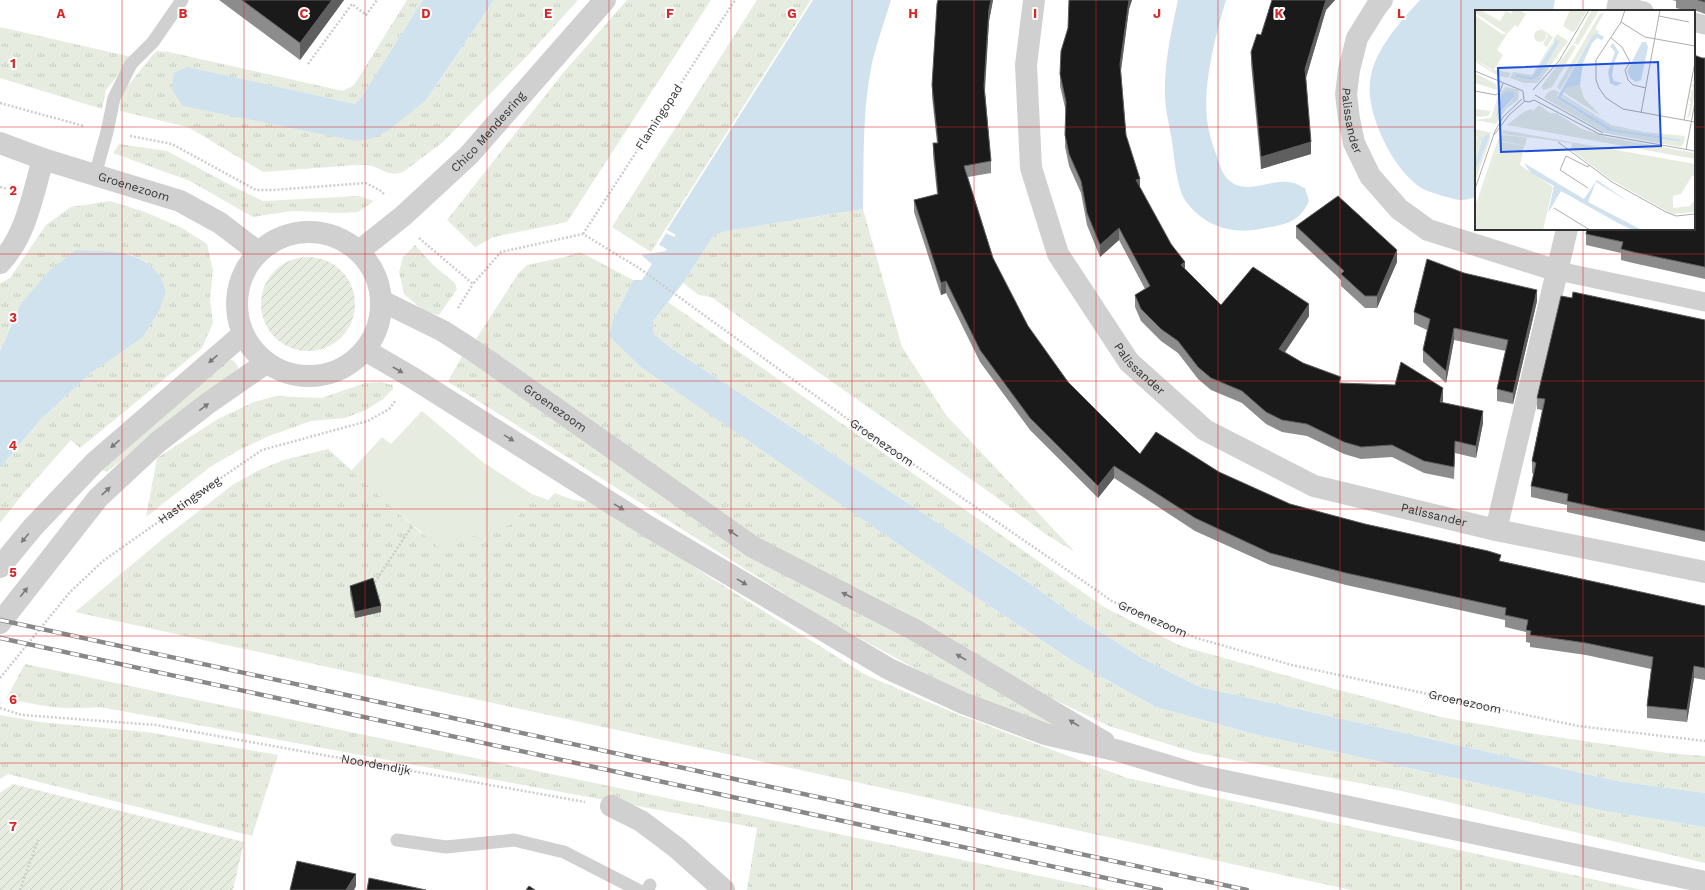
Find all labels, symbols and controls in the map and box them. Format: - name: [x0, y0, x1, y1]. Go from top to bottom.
- text: A: [57, 6, 66, 21]
- text: B: [179, 6, 188, 21]
- text: C: [300, 6, 309, 21]
- text: D: [421, 6, 431, 21]
- text: E: [544, 6, 552, 21]
- text: F: [666, 6, 674, 21]
- text: G: [787, 6, 797, 21]
- text: H: [908, 6, 918, 21]
- text: I: [1033, 6, 1037, 21]
- text: J: [1153, 6, 1161, 21]
- text: K: [1274, 6, 1284, 21]
- text: L: [1397, 6, 1405, 21]
- inset map: [1475, 10, 1695, 230]
- text: 1: [10, 56, 16, 71]
- street label: Flamingopad: [633, 82, 685, 152]
- street label: Palissander: [1339, 87, 1365, 156]
- street label: Chico Mendesring: [448, 88, 529, 175]
- street label: Groenezoom: [96, 169, 171, 204]
- text: 2: [9, 183, 17, 198]
- text: 3: [9, 310, 17, 325]
- street label: Palissander: [1111, 340, 1168, 398]
- one-way arrow: [208, 355, 218, 364]
- one-way arrow: [392, 366, 404, 373]
- street label: Groenezoom: [521, 381, 589, 435]
- one-way arrow: [199, 402, 210, 411]
- street label: Groenezoom: [847, 416, 916, 469]
- one-way arrow: [503, 435, 515, 442]
- text: 4: [9, 438, 18, 453]
- one-way arrow: [110, 440, 120, 449]
- street label: Hastingsweg: [156, 473, 224, 527]
- one-way arrow: [101, 487, 110, 496]
- street label: Palissander: [1400, 500, 1468, 530]
- one-way arrow: [613, 504, 625, 511]
- one-way arrow: [728, 529, 739, 537]
- one-way arrow: [20, 532, 29, 543]
- text: 5: [9, 565, 17, 580]
- one-way arrow: [736, 578, 748, 585]
- one-way arrow: [20, 587, 28, 598]
- one-way arrow: [841, 592, 853, 598]
- street label: Groenezoom: [1116, 598, 1190, 640]
- one-way arrow: [955, 654, 967, 661]
- street label: Groenezoom: [1427, 687, 1503, 717]
- text: 6: [9, 692, 17, 707]
- one-way arrow: [1068, 719, 1080, 726]
- street label: Noordendijk: [340, 751, 412, 778]
- text: 7: [9, 819, 17, 834]

